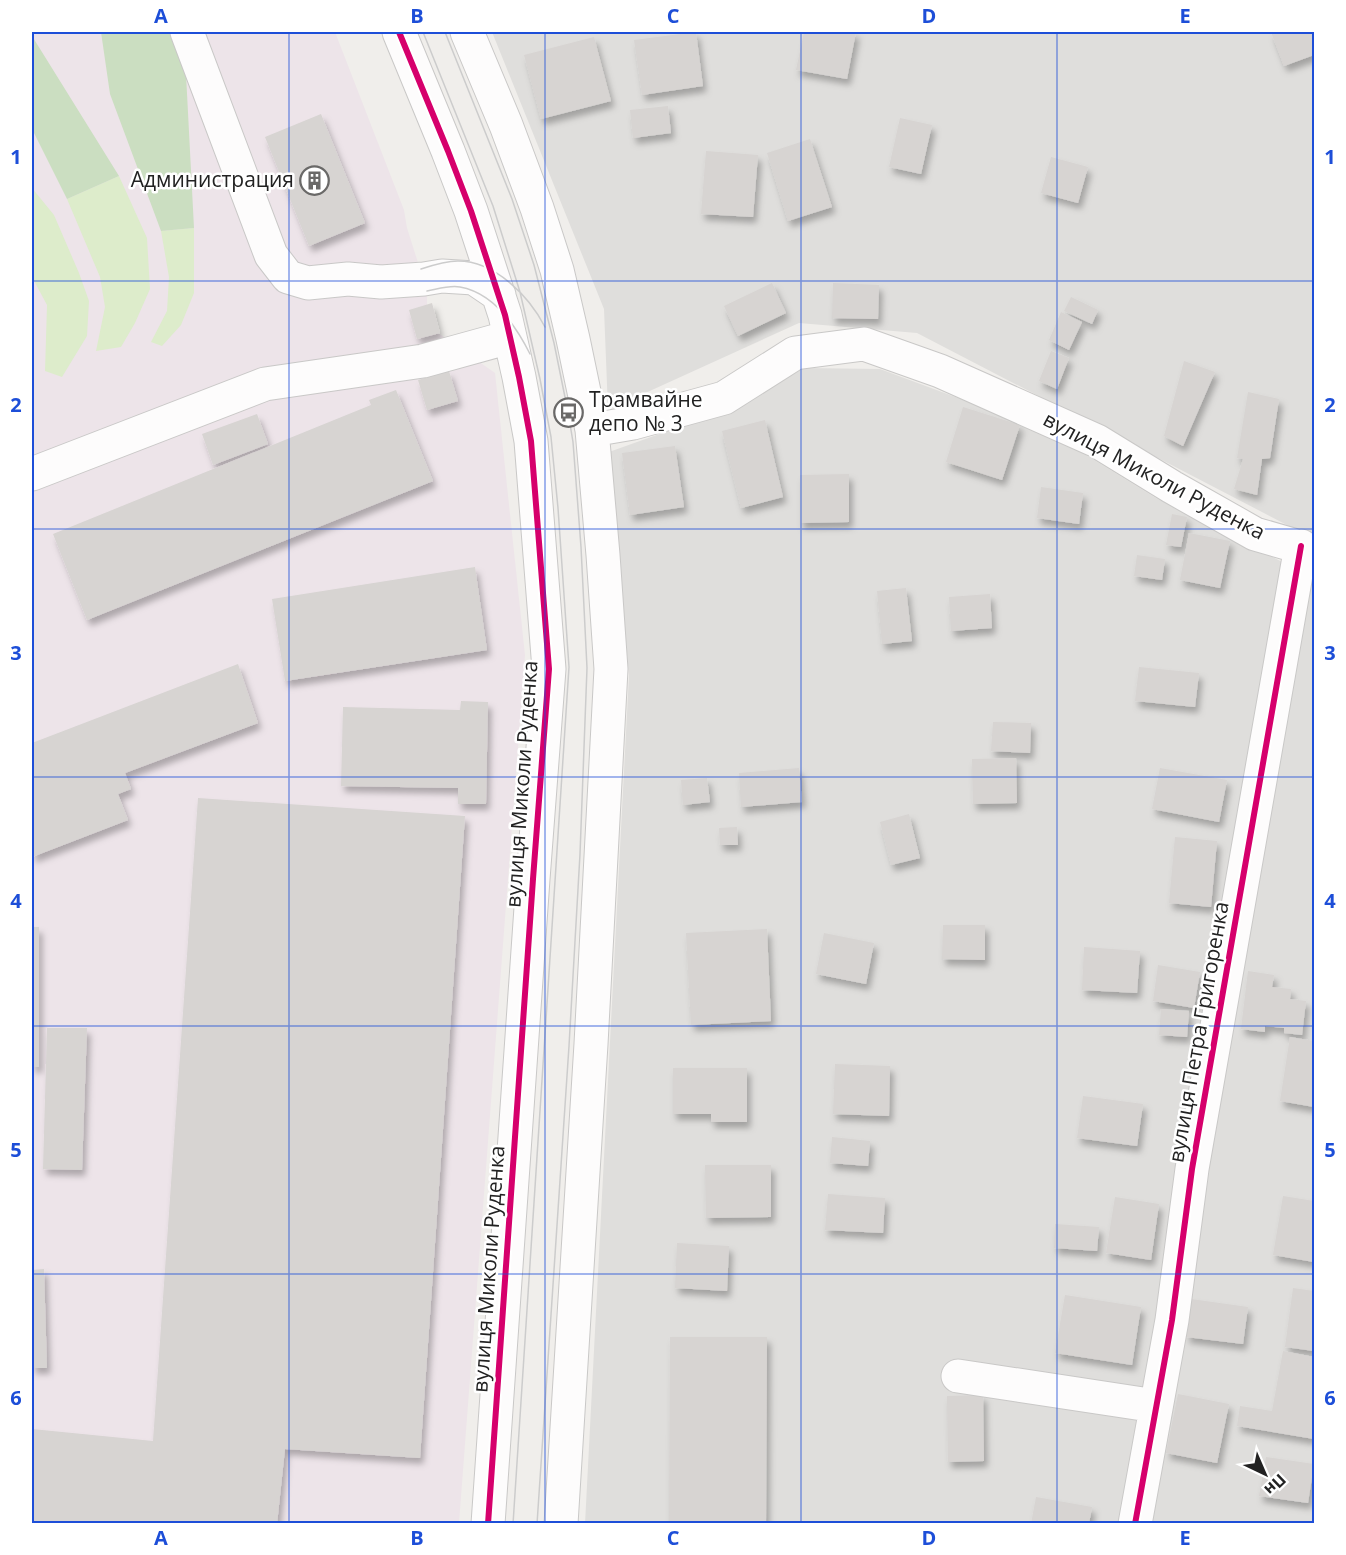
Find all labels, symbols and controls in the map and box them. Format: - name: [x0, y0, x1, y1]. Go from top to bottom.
- text: A: [154, 2, 168, 29]
- text: B: [410, 2, 424, 29]
- text: C: [667, 2, 680, 29]
- text: D: [922, 2, 936, 29]
- text: E: [1179, 2, 1191, 29]
- text: 1: [10, 143, 22, 170]
- text: 1: [1324, 143, 1336, 170]
- building icon: Администрация: [299, 164, 331, 196]
- place label: Администрация: [131, 165, 294, 193]
- place label: Трамвайне депо № 3: [589, 385, 703, 437]
- text: 2: [10, 391, 22, 418]
- text: 2: [1324, 391, 1336, 418]
- bus stop icon: Трамвайне депо № 3: [552, 396, 584, 428]
- street label: вулиця Миколи Руденка: [1039, 405, 1270, 546]
- text: 3: [10, 639, 22, 666]
- text: 3: [1324, 639, 1336, 666]
- street label: вулиця Миколи Руденка: [498, 659, 544, 908]
- text: 4: [10, 887, 22, 914]
- text: 4: [1324, 887, 1336, 914]
- street label: вулиця Петра Григоренка: [1161, 899, 1235, 1164]
- text: 5: [10, 1136, 22, 1163]
- text: 5: [1324, 1136, 1336, 1163]
- street label: вулиця Миколи Руденка: [465, 1144, 511, 1393]
- text: 6: [10, 1384, 22, 1411]
- text: 6: [1324, 1384, 1336, 1411]
- north arrow: [1235, 1444, 1295, 1504]
- text: Пн: [1260, 1469, 1291, 1501]
- text: A: [154, 1524, 168, 1551]
- text: B: [410, 1524, 424, 1551]
- text: C: [667, 1524, 680, 1551]
- text: D: [922, 1524, 936, 1551]
- text: E: [1179, 1524, 1191, 1551]

